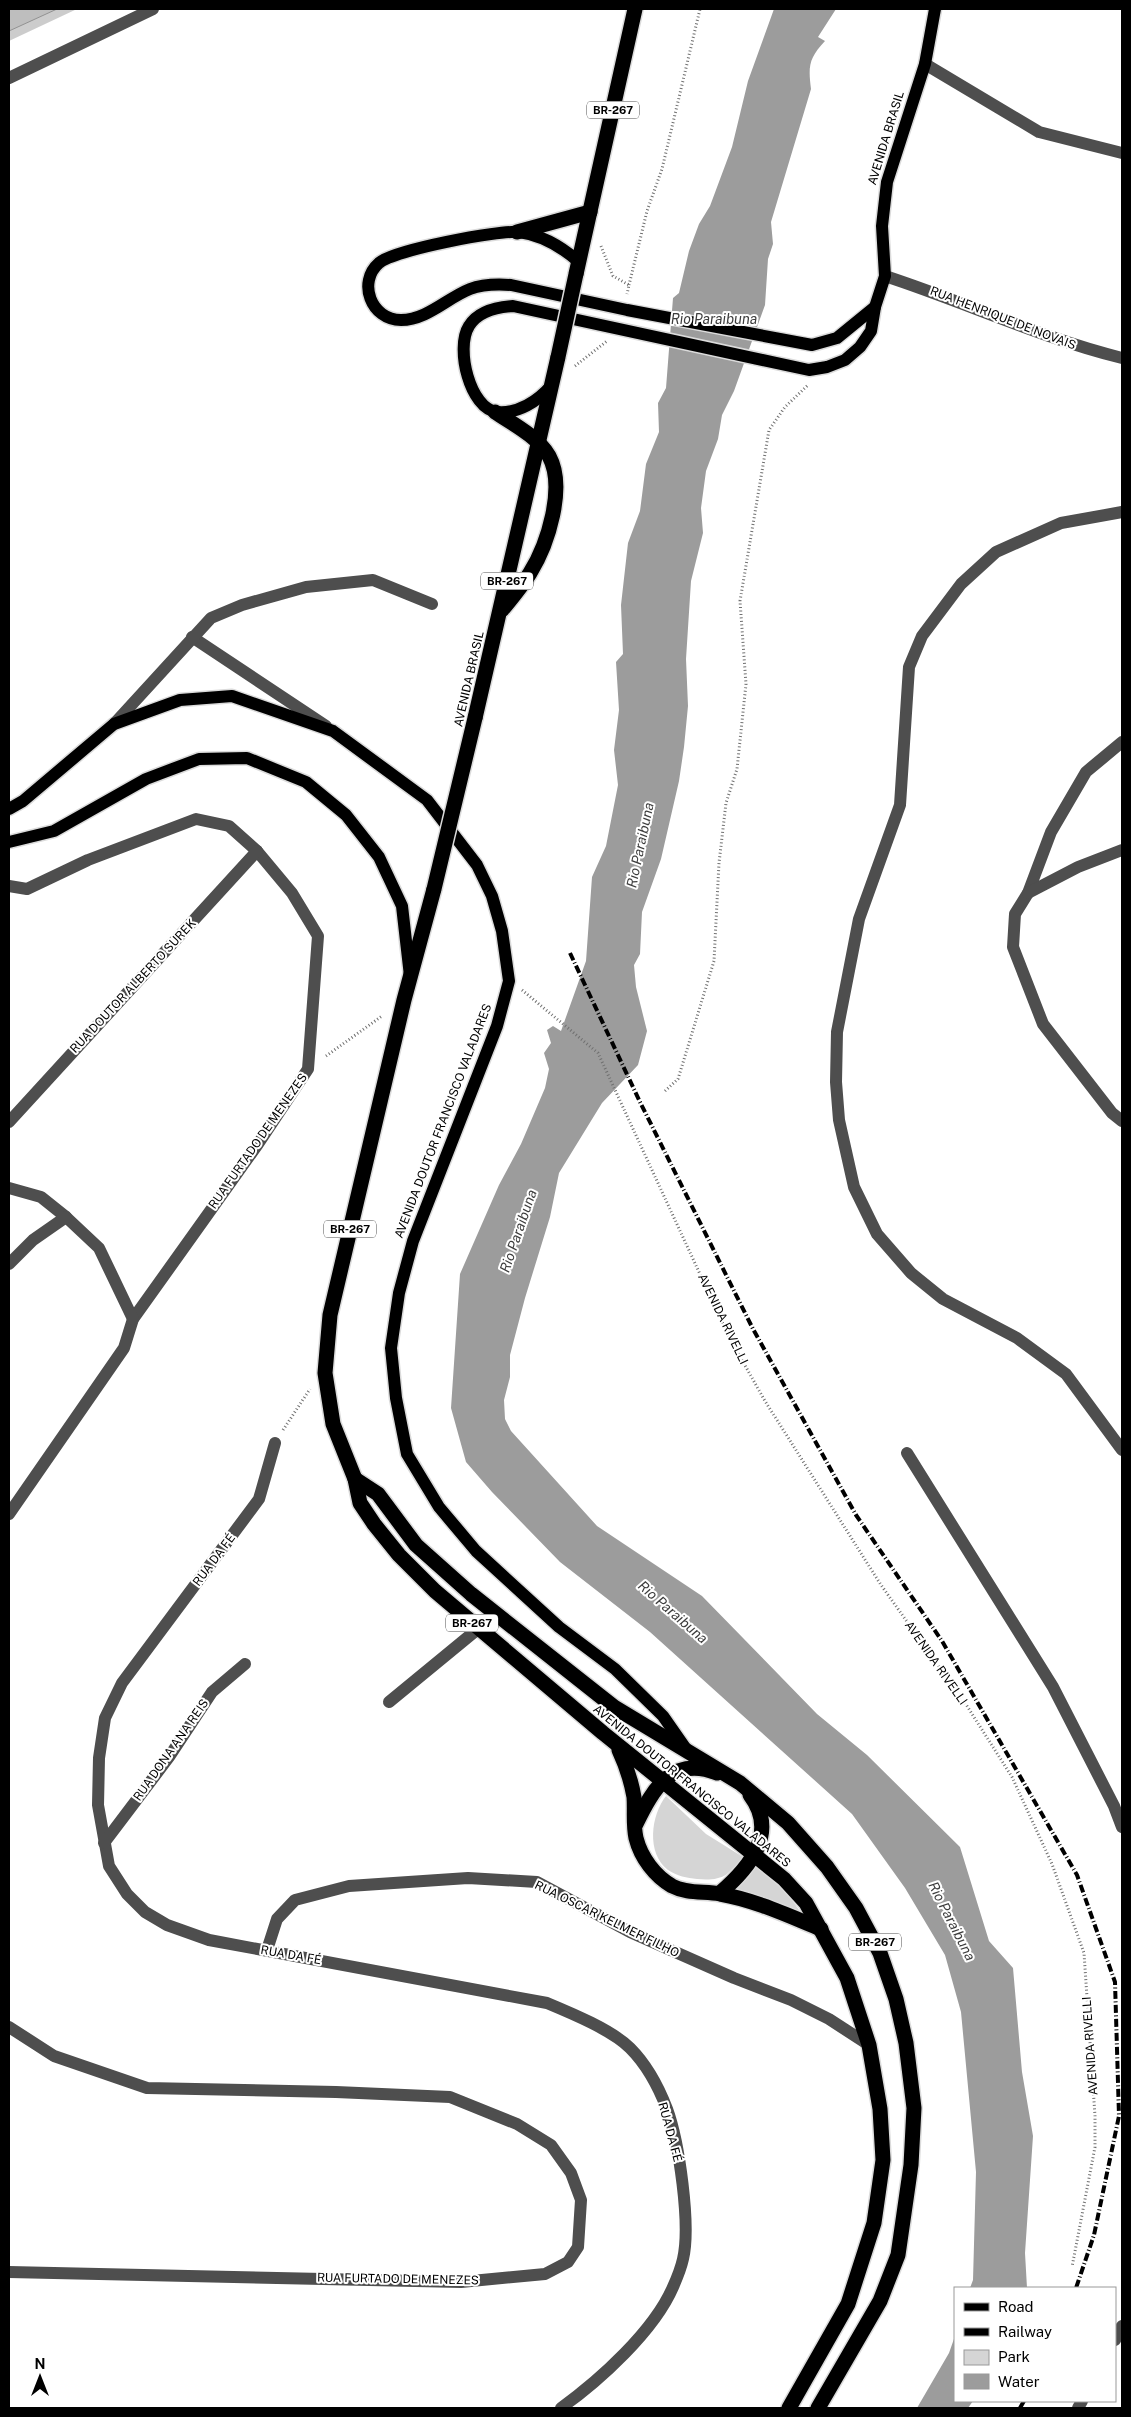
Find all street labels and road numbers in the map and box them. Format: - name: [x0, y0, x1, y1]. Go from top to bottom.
- street label: AVENIDA BRASIL: [865, 89, 907, 187]
- road number: BR-267: [587, 102, 639, 118]
- street label: RUA HENRIQUE DE NOVAIS: [928, 284, 1078, 352]
- road number: BR-267: [481, 572, 533, 590]
- street label: AVENIDA BRASIL: [451, 630, 487, 728]
- street label: RUA DOUTOR ALBERTO SUREK: [67, 916, 199, 1056]
- street label: AVENIDA DOUTOR FRANCISCO VALADARES: [392, 1002, 494, 1240]
- street label: RUA FURTADO DE MENEZES: [206, 1071, 310, 1211]
- road number: BR-267: [324, 1220, 376, 1238]
- street label: AVENIDA RIVELLI: [695, 1271, 751, 1367]
- street label: RUA DA FÉ: [190, 1531, 238, 1589]
- road number: BR-267: [446, 1615, 498, 1632]
- street label: AVENIDA RIVELLI: [902, 1618, 970, 1708]
- street label: RUA DONA ANA REIS: [131, 1696, 211, 1804]
- street label: AVENIDA DOUTOR FRANCISCO VALADARES: [590, 1702, 794, 1870]
- street label: RUA OSCAR KELMER FILHO: [533, 1878, 682, 1960]
- road number: BR-267: [849, 1934, 901, 1950]
- street label: RUA DA FÉ: [260, 1943, 322, 1967]
- street label: AVENIDA RIVELLI: [1080, 1996, 1100, 2096]
- street label: RUA DA FÉ: [655, 2101, 685, 2163]
- street label: RUA FURTADO DE MENEZES: [317, 2271, 479, 2287]

